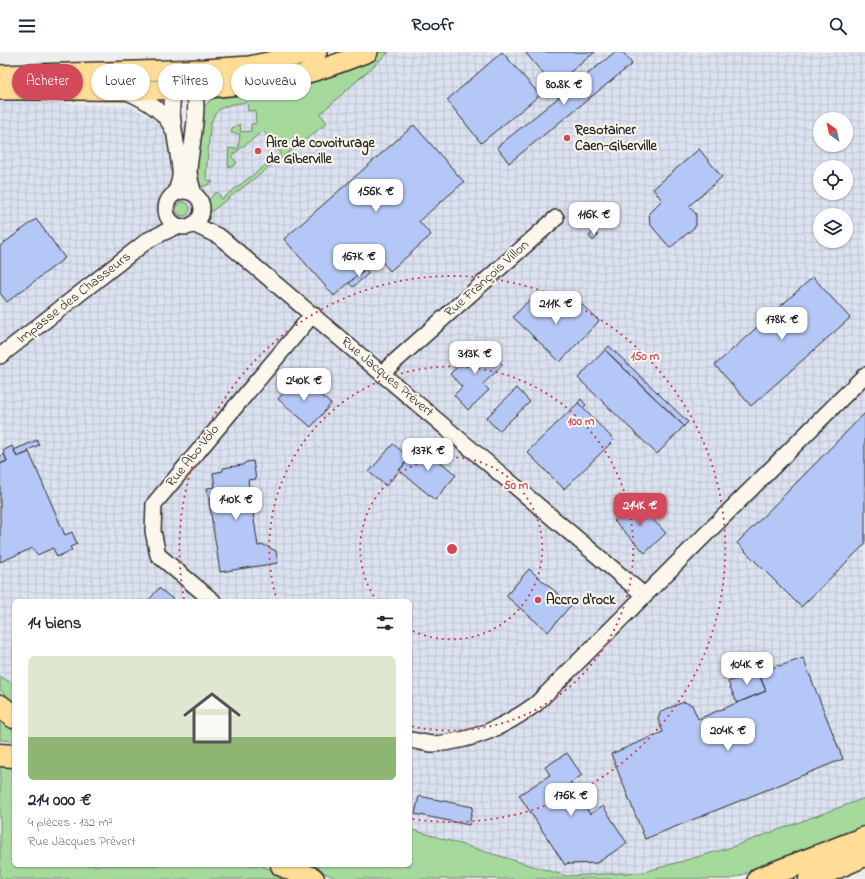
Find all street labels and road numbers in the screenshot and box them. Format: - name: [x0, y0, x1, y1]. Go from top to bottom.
- street label: Rue François Villon: [440, 235, 534, 323]
- street label: Impasse des Chasseurs: [12, 247, 136, 349]
- street label: Rue Jacques Prévert: [336, 332, 438, 422]
- street label: Rue Abo Volo: [161, 420, 225, 492]

